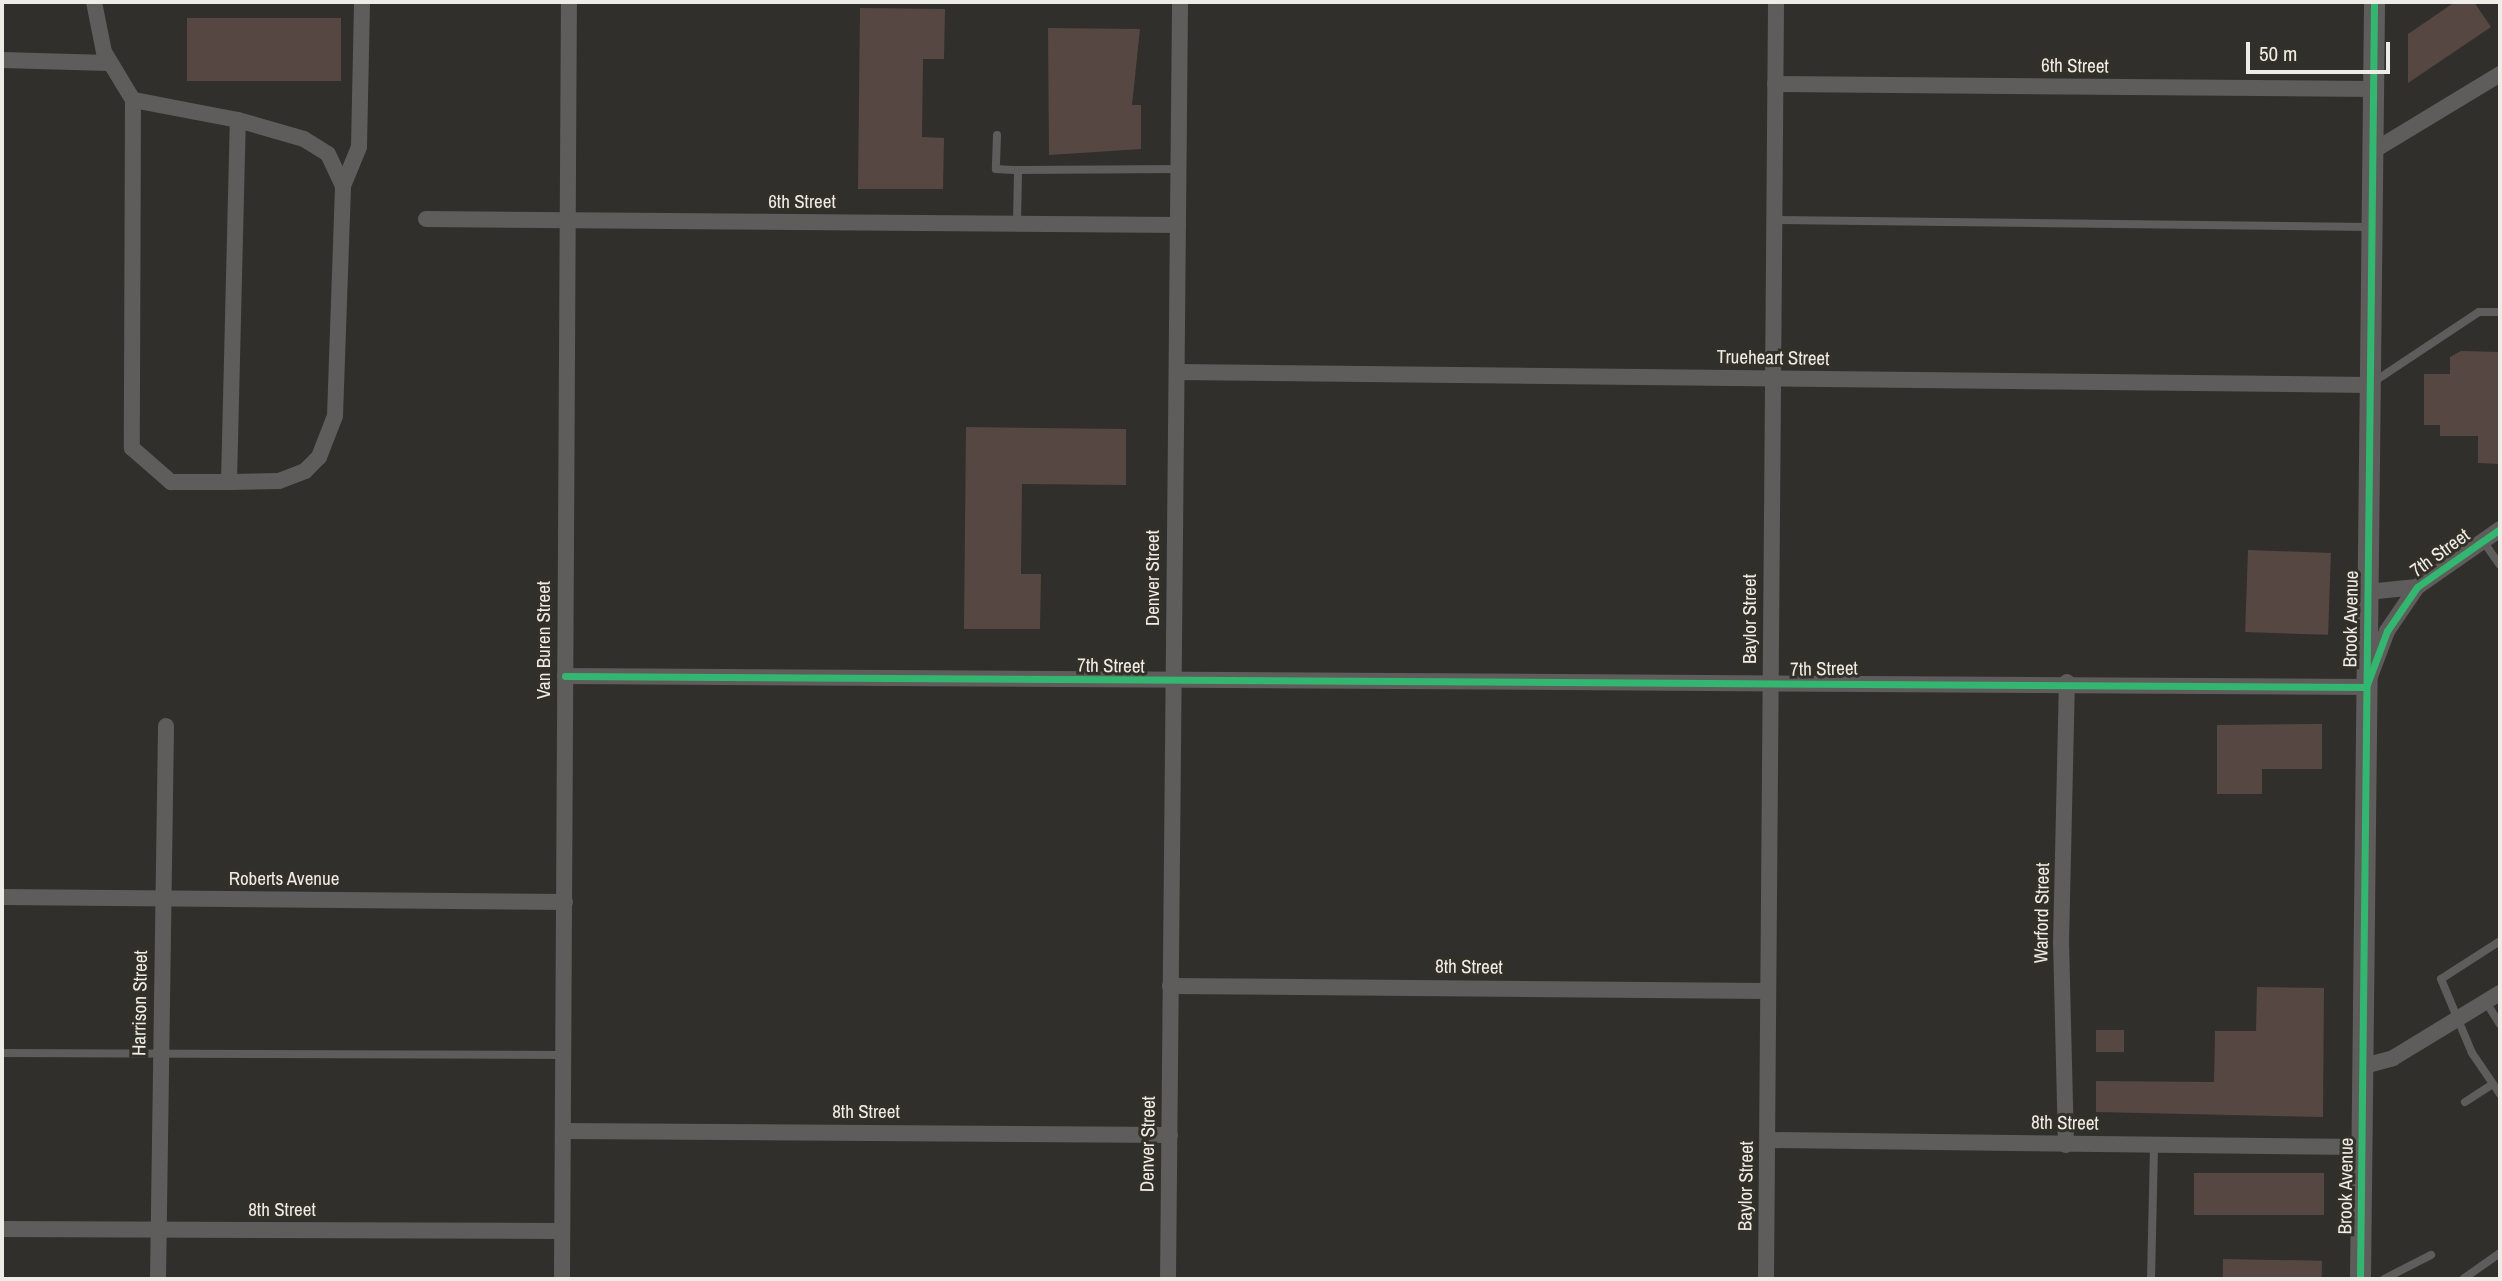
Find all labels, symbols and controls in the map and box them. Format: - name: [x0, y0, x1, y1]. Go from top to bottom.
- scale bar: [2250, 28, 2394, 72]
- text: 50 m: [2259, 39, 2297, 68]
- street label: 6th Street: [2041, 54, 2109, 78]
- street label: 6th Street: [768, 191, 836, 213]
- street label: Trueheart Street: [1716, 346, 1830, 370]
- street label: 7th Street: [2406, 524, 2474, 582]
- street label: Denver Street: [1142, 530, 1164, 626]
- street label: Brook Avenue: [2339, 570, 2363, 668]
- street label: Baylor Street: [1739, 574, 1761, 664]
- street label: Van Buren Street: [533, 581, 555, 699]
- street label: 7th Street: [1077, 654, 1145, 678]
- street label: 7th Street: [1790, 657, 1858, 681]
- street label: Warford Street: [2030, 862, 2054, 964]
- street label: Roberts Avenue: [228, 868, 340, 890]
- street label: Harrison Street: [128, 950, 152, 1056]
- street label: 8th Street: [1435, 955, 1503, 979]
- street label: Denver Street: [1136, 1096, 1160, 1192]
- street label: 8th Street: [832, 1101, 900, 1123]
- street label: 8th Street: [2031, 1111, 2099, 1135]
- street label: Brook Avenue: [2334, 1137, 2358, 1235]
- street label: Baylor Street: [1734, 1141, 1758, 1231]
- street label: 8th Street: [248, 1199, 316, 1221]

